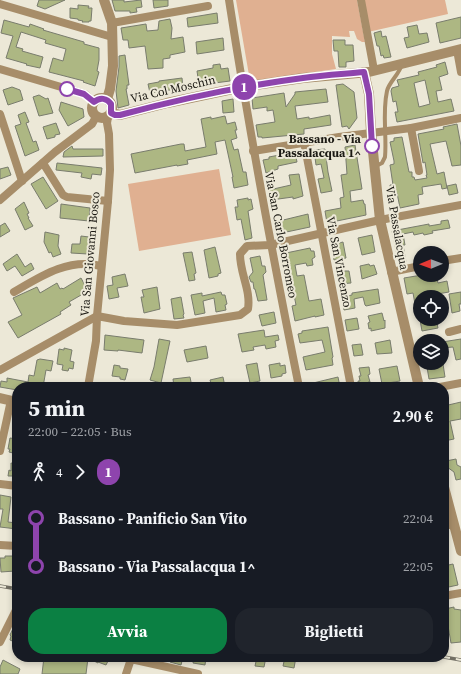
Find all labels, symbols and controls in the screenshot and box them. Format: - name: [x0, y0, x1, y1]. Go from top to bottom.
- street label: Via Col Moschin: [129, 71, 217, 107]
- line badge: 1: [231, 74, 257, 100]
- text: 1: [240, 77, 248, 97]
- unlabelled marker: [59, 81, 75, 97]
- place label: Bassano - Via Passalacqua 1^: [278, 131, 362, 161]
- marker: Bassano - Via Passalacqua 1^: [364, 138, 380, 154]
- street label: Via San Carlo Borromeo: [261, 171, 301, 300]
- street label: Via Passalacqua: [382, 185, 412, 272]
- street label: Via San Giovanni Bosco: [77, 190, 103, 317]
- street label: Via San Vincenzo: [322, 215, 356, 309]
- north arrow: [413, 246, 449, 282]
- map controls: [413, 246, 449, 370]
- button: locate: [413, 290, 449, 326]
- button: layers: [413, 334, 449, 370]
- text: 5 min: [28, 393, 85, 423]
- text: 2.90 €: [393, 406, 433, 427]
- text: 22:00 – 22:05 · Bus: [28, 423, 132, 440]
- icon: walk: [28, 461, 50, 483]
- icon: forward: [69, 461, 91, 483]
- text: 1: [105, 462, 112, 482]
- text: 4: [56, 464, 63, 481]
- text: Bassano - Panificio San Vito: [58, 508, 247, 529]
- text: 22:04: [403, 510, 433, 527]
- text: Bassano - Via Passalacqua 1^: [58, 556, 255, 577]
- text: 22:05: [403, 558, 433, 575]
- button: Avvia: [28, 608, 227, 654]
- button: Biglietti: [235, 608, 433, 654]

